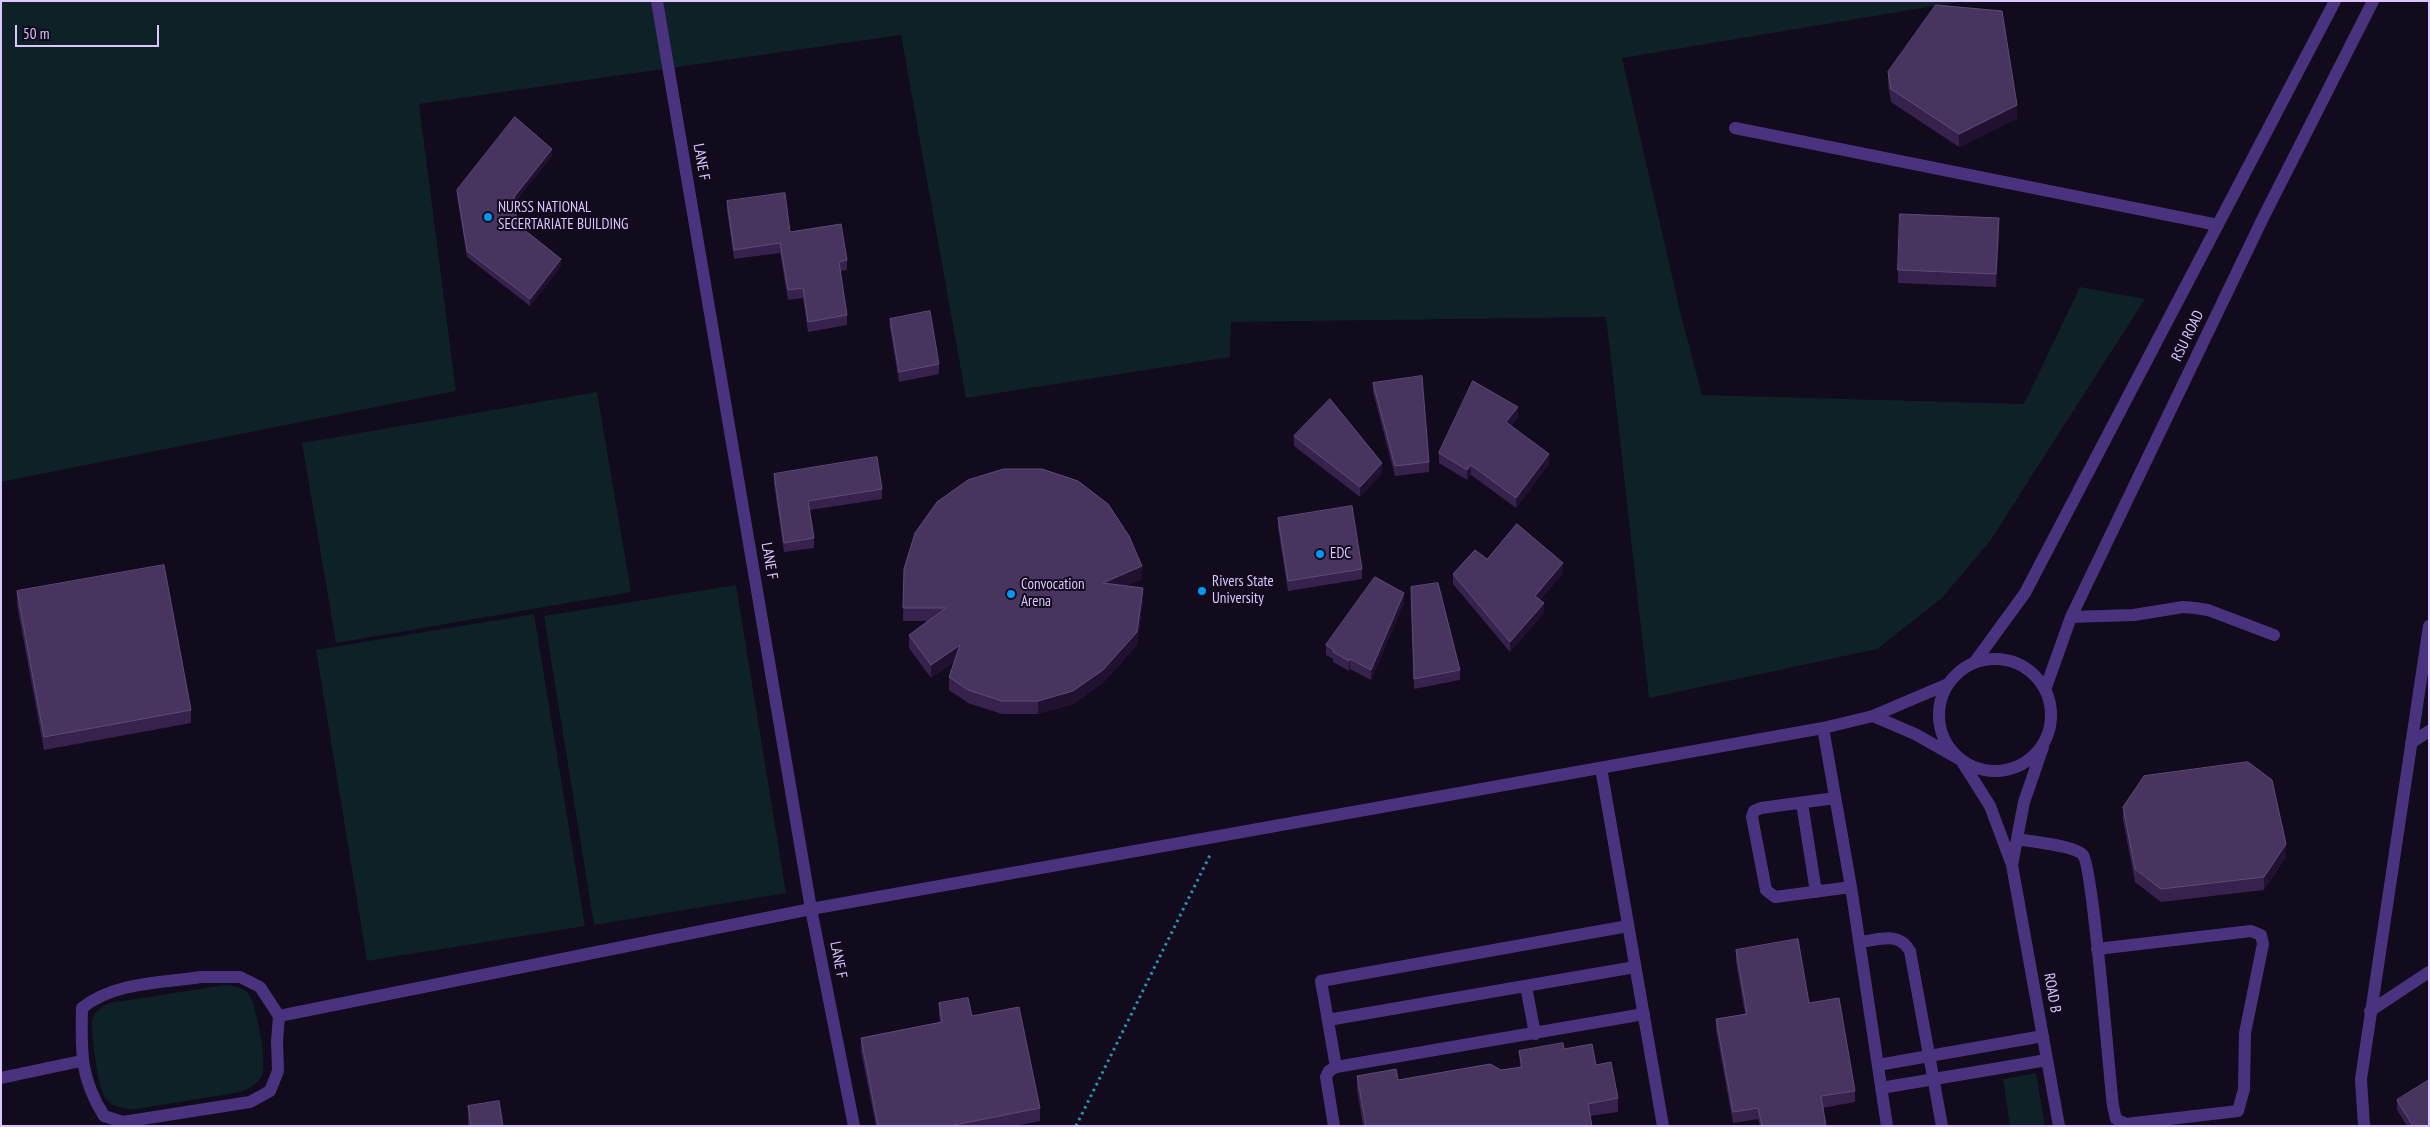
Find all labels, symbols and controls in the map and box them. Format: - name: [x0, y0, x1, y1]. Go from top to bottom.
- scale bar: [18, 15, 161, 47]
- text: 50 m: [23, 24, 49, 43]
- street label: LANE F: [689, 142, 713, 182]
- place label: NURSS NATIONAL SECERTARIATE BUILDING: [498, 199, 628, 234]
- marker: NURSS NATIONAL SECERTARIATE BUILDING: [482, 211, 494, 223]
- street label: RSU ROAD: [2168, 308, 2208, 364]
- street label: LANE F: [757, 541, 781, 581]
- place label: EDC: [1330, 545, 1351, 563]
- marker: EDC: [1314, 548, 1326, 560]
- place label: Rivers State University: [1212, 573, 1274, 608]
- place label: Convocation Arena: [1021, 576, 1085, 611]
- marker: Rivers State University: [1196, 585, 1208, 597]
- marker: Convocation Arena: [1005, 588, 1017, 600]
- street label: LANE F: [826, 940, 850, 980]
- street label: ROAD B: [2040, 972, 2064, 1014]

